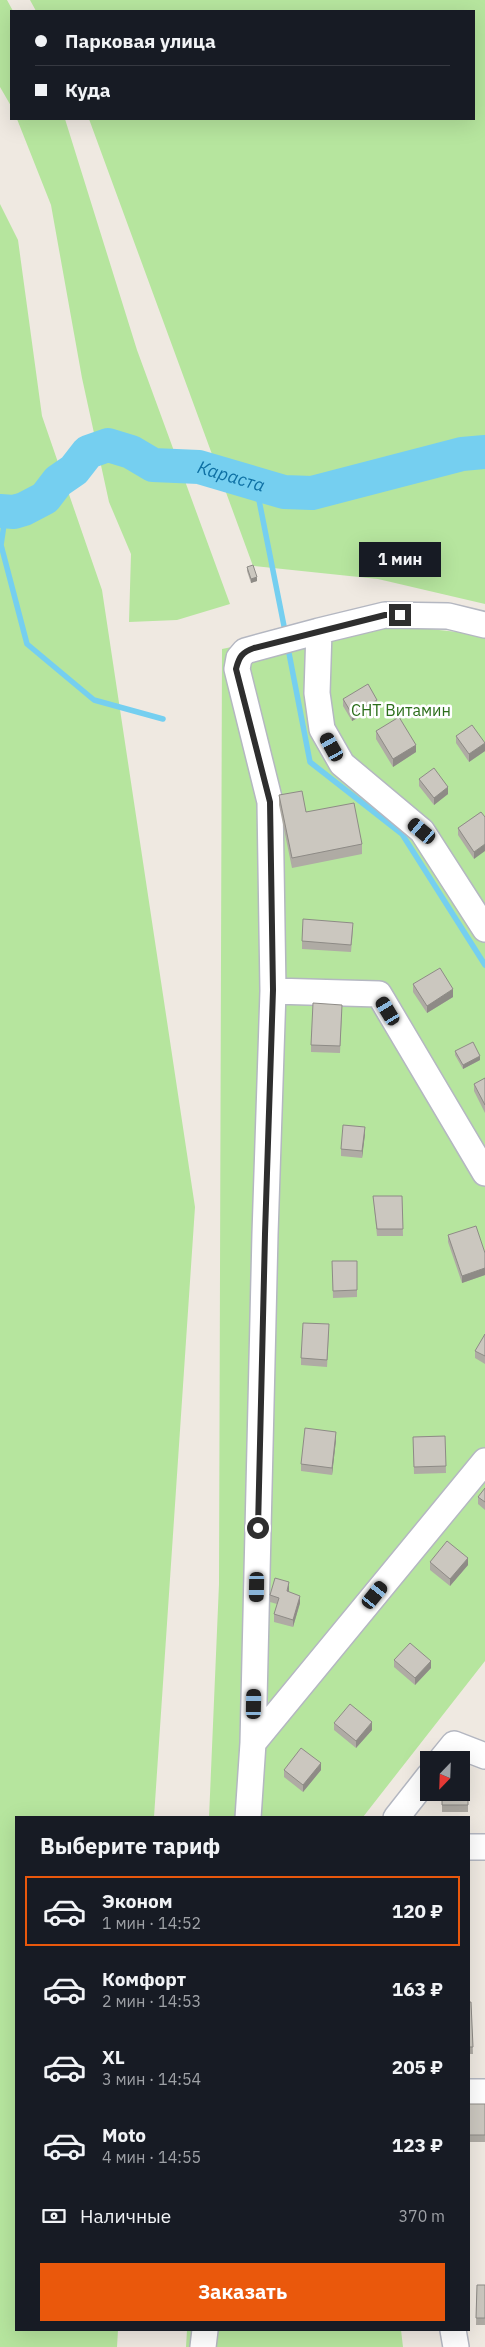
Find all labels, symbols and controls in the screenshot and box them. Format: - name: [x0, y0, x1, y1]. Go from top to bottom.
- text: Парковая улица: [65, 29, 216, 53]
- text: Куда: [65, 78, 110, 102]
- water label: Караста: [195, 455, 268, 497]
- callout: 1 мин: [359, 542, 441, 578]
- text: 1 мин: [378, 549, 422, 569]
- route end: [389, 604, 411, 626]
- park label: СНТ Витамин: [351, 700, 451, 720]
- car: [318, 730, 345, 764]
- car: [405, 816, 438, 846]
- car: [373, 994, 402, 1028]
- route start: [247, 1517, 269, 1539]
- car: [249, 1572, 264, 1602]
- car: [359, 1579, 390, 1611]
- car: [246, 1689, 261, 1719]
- north arrow: [420, 1751, 470, 1801]
- map controls: [420, 1751, 470, 1801]
- text: Выберите тариф: [40, 1831, 220, 1860]
- icon: car: [42, 1889, 87, 1934]
- text: Эконом: [102, 1889, 173, 1913]
- text: 120 ₽: [392, 1899, 443, 1923]
- text: 1 мин · 14:52: [102, 1913, 201, 1933]
- icon: car: [42, 1967, 87, 2012]
- text: Комфорт: [102, 1967, 186, 1991]
- text: 163 ₽: [392, 1977, 443, 2001]
- text: 2 мин · 14:53: [102, 1991, 201, 2011]
- icon: car: [42, 2045, 87, 2090]
- text: XL: [102, 2045, 125, 2069]
- text: 205 ₽: [392, 2055, 443, 2079]
- text: 3 мин · 14:54: [102, 2069, 201, 2089]
- icon: car: [42, 2123, 87, 2168]
- text: Moto: [102, 2123, 146, 2147]
- text: 123 ₽: [392, 2133, 443, 2157]
- text: 4 мин · 14:55: [102, 2147, 201, 2167]
- icon: cash: [40, 2202, 68, 2230]
- text: Наличные: [80, 2204, 171, 2228]
- text: 370 m: [398, 2206, 445, 2226]
- button: Заказать: [40, 2263, 445, 2321]

